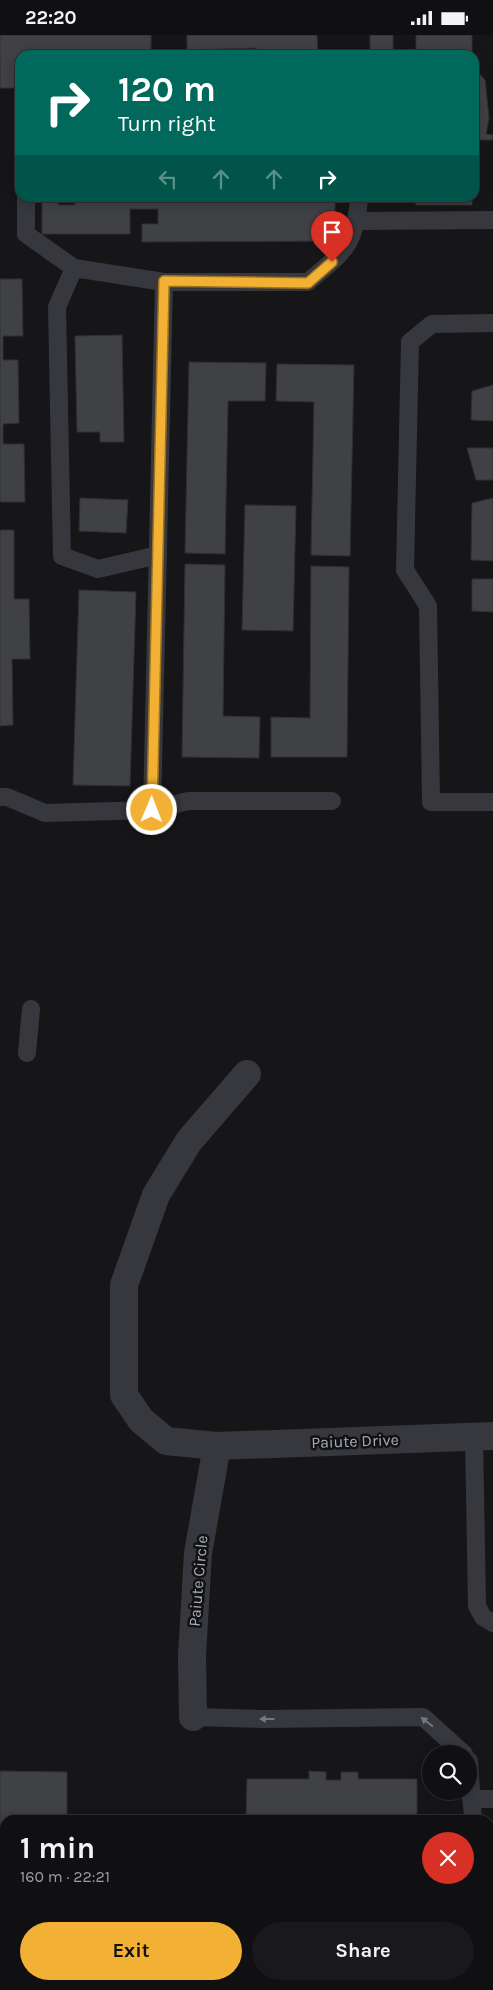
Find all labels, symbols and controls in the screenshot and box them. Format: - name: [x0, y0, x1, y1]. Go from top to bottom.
- text: 22:20: [25, 7, 77, 29]
- text: 120 m: [118, 69, 216, 110]
- icon: right: [35, 70, 100, 135]
- text: Turn right: [118, 111, 216, 137]
- icon: left: [154, 165, 182, 193]
- icon: ahead: [207, 165, 235, 193]
- icon: ahead: [260, 165, 288, 193]
- icon: right: [313, 165, 341, 193]
- pin: [311, 211, 353, 262]
- icon: arrive: [318, 218, 346, 246]
- position arrow: [125, 783, 177, 835]
- street label: Paiute Drive: [311, 1430, 399, 1452]
- street label: Paiute Circle: [185, 1535, 211, 1627]
- one-way arrow: [259, 1715, 275, 1723]
- one-way arrow: [420, 1717, 434, 1727]
- map controls: [422, 1745, 477, 1800]
- button: search: [422, 1745, 477, 1800]
- text: 1 min: [20, 1830, 95, 1866]
- button: close: [422, 1832, 474, 1884]
- text: 160 m · 22:21: [20, 1867, 110, 1886]
- button: Exit: [20, 1922, 242, 1980]
- button: Share: [252, 1922, 474, 1980]

